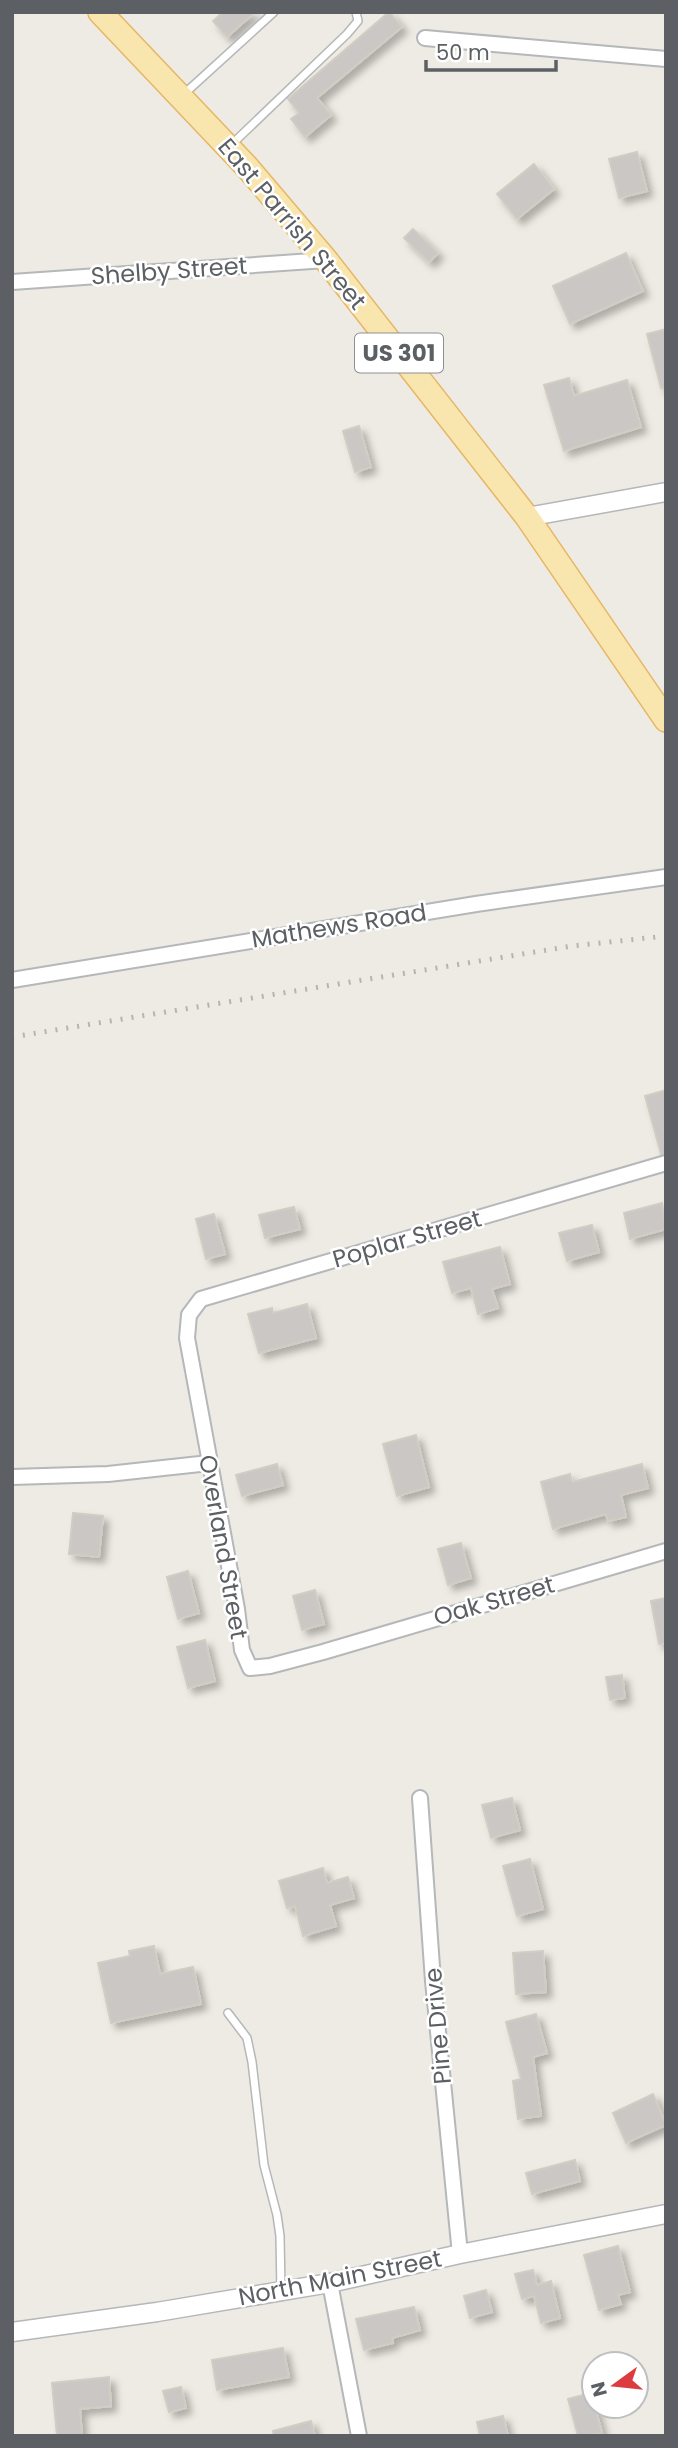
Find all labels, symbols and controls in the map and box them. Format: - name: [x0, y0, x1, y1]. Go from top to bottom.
- scale bar: [426, 28, 556, 72]
- text: 50 m: [436, 38, 490, 67]
- street label: East Parrish Street: [211, 131, 374, 317]
- street label: Shelby Street: [90, 249, 248, 292]
- road number: US 301: [355, 334, 443, 372]
- street label: Mathews Road: [249, 895, 429, 956]
- street label: Poplar Street: [329, 1202, 485, 1276]
- street label: Overland Street: [191, 1452, 256, 1642]
- street label: Oak Street: [430, 1568, 558, 1633]
- street label: Pine Drive: [416, 1967, 459, 2086]
- street label: North Main Street: [235, 2242, 444, 2313]
- north arrow: [580, 2350, 650, 2420]
- text: N: [584, 2379, 614, 2400]

